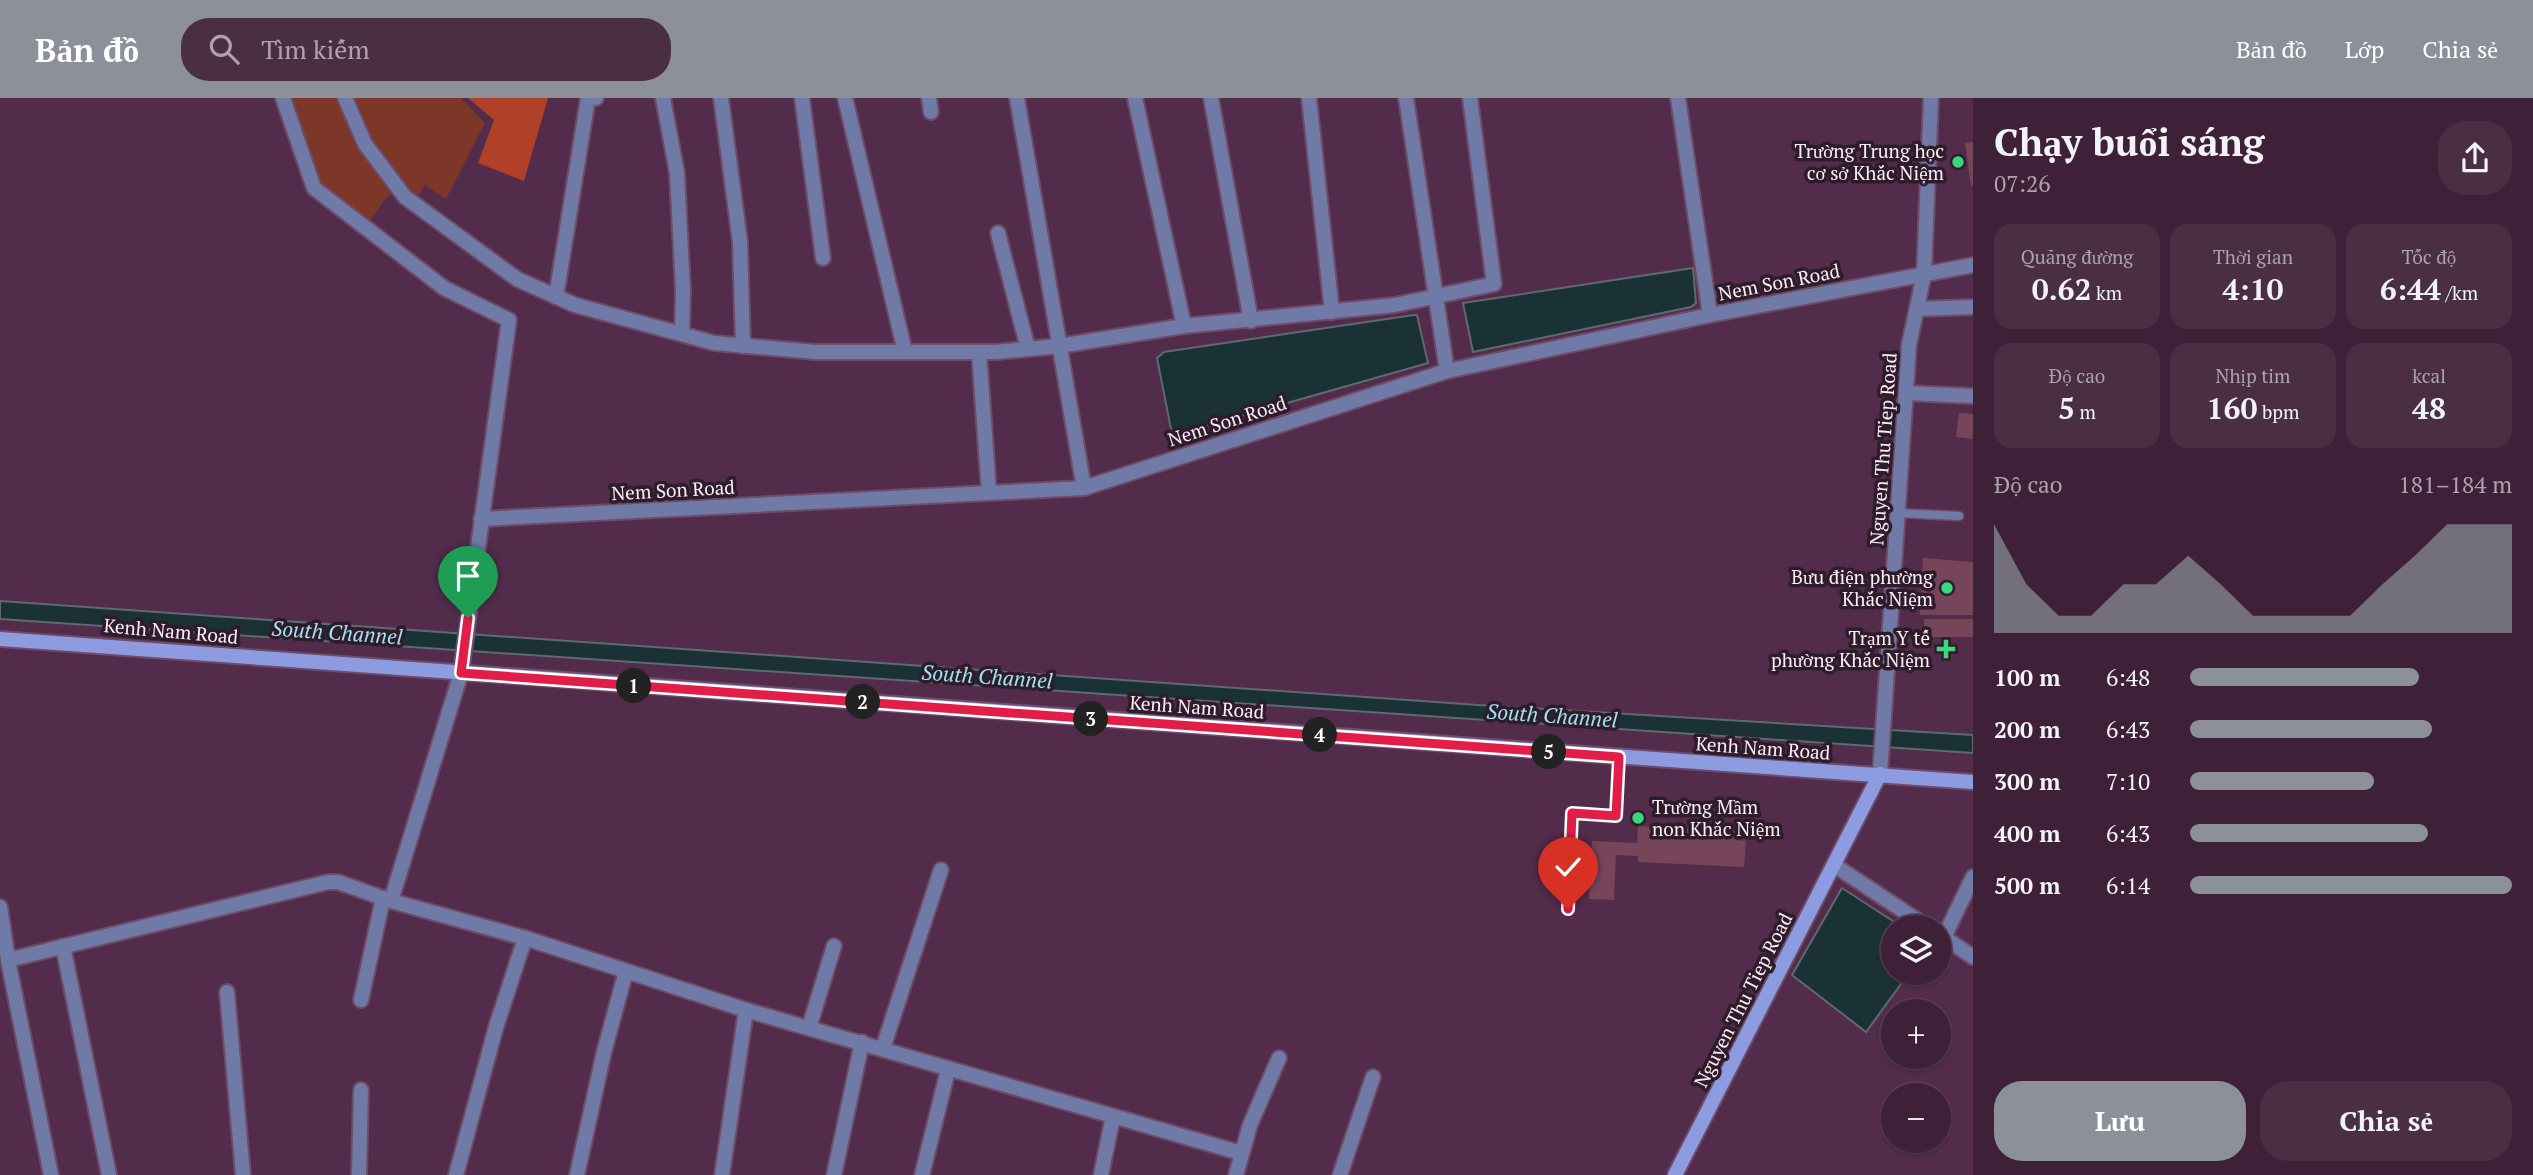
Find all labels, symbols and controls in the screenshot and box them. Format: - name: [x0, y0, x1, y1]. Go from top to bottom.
- search box: [181, 18, 671, 81]
- text: Bản đồ: [35, 28, 139, 71]
- icon: search: [205, 30, 243, 68]
- text: Tìm kiếm: [261, 32, 370, 66]
- text: Bản đồ: [2236, 33, 2307, 65]
- text: Lớp: [2345, 33, 2384, 65]
- text: Chia sẻ: [2422, 33, 2498, 65]
- text: Chạy buổi sáng: [1994, 117, 2265, 167]
- button: share: [2438, 121, 2512, 195]
- place label: Trường Trung học cơ sở Khắc Niệm: [1794, 138, 1945, 185]
- marker: Trường Trung học cơ sở Khắc Niệm: [1950, 154, 1966, 170]
- text: 07:26: [1994, 168, 2051, 199]
- text: Quãng đường: [2021, 244, 2133, 269]
- text: Thời gian: [2213, 244, 2293, 269]
- text: Tốc độ: [2402, 244, 2456, 269]
- street label: Nem Son Road: [1716, 257, 1842, 306]
- text: 0.62: [2032, 269, 2091, 309]
- text: 4:10: [2222, 269, 2284, 309]
- text: 6:44: [2380, 269, 2441, 309]
- text: km: [2091, 280, 2122, 305]
- text: /km: [2441, 280, 2478, 305]
- street label: Nguyen Thu Tiep Road: [1863, 352, 1902, 546]
- text: Độ cao: [2049, 363, 2105, 388]
- text: Nhịp tim: [2216, 363, 2290, 388]
- text: kcal: [2412, 363, 2446, 388]
- text: 5: [2058, 388, 2075, 428]
- text: 160: [2207, 388, 2257, 428]
- text: 48: [2412, 388, 2446, 428]
- street label: Nem Son Road: [1164, 389, 1290, 451]
- text: m: [2075, 399, 2096, 424]
- text: bpm: [2257, 399, 2299, 424]
- text: Độ cao: [1994, 469, 2062, 500]
- text: 181–184 m: [2399, 469, 2512, 500]
- street label: Nem Son Road: [611, 474, 736, 505]
- pin: [438, 546, 498, 618]
- icon: arrive: [449, 557, 487, 595]
- place label: Bưu điện phường Khắc Niệm: [1791, 564, 1934, 611]
- marker: Bưu điện phường Khắc Niệm: [1939, 580, 1955, 596]
- street label: Kenh Nam Road: [103, 612, 240, 649]
- water label: South Channel: [271, 613, 404, 651]
- place label: Trạm Y tế phường Khắc Niệm: [1771, 625, 1931, 672]
- marker: Trạm Y tế phường Khắc Niệm: [1936, 639, 1956, 659]
- water label: South Channel: [921, 657, 1054, 695]
- text: 100 m: [1994, 662, 2060, 693]
- text: 6:48: [2106, 662, 2150, 693]
- pin: 1: [616, 668, 652, 704]
- text: 1: [628, 673, 639, 698]
- pin: 2: [846, 684, 880, 720]
- text: 2: [857, 689, 868, 714]
- street label: Kenh Nam Road: [1129, 689, 1266, 724]
- water label: South Channel: [1486, 696, 1619, 734]
- pin: 3: [1074, 702, 1108, 736]
- text: 3: [1085, 706, 1096, 731]
- text: 200 m: [1994, 714, 2060, 745]
- text: 6:43: [2106, 714, 2150, 745]
- pin: 4: [1302, 718, 1338, 752]
- text: 4: [1314, 722, 1325, 747]
- street label: Kenh Nam Road: [1695, 730, 1832, 765]
- pin: 5: [1532, 734, 1566, 770]
- text: 5: [1543, 739, 1554, 764]
- text: 300 m: [1994, 766, 2060, 797]
- text: 7:10: [2106, 766, 2150, 797]
- place label: Trường Mầm non Khắc Niệm: [1652, 794, 1781, 841]
- marker: Trường Mầm non Khắc Niệm: [1630, 810, 1646, 826]
- text: 400 m: [1994, 818, 2060, 849]
- text: 6:43: [2106, 818, 2150, 849]
- pin: [1538, 837, 1598, 909]
- icon: check: [1549, 848, 1587, 886]
- text: 500 m: [1994, 870, 2060, 901]
- text: 6:14: [2106, 870, 2150, 901]
- street label: Nguyen Thu Tiep Road: [1688, 908, 1798, 1091]
- map controls: [1881, 915, 1951, 1153]
- button: layers: [1881, 915, 1951, 985]
- button: +: [1881, 999, 1951, 1069]
- button: Lưu: [1994, 1081, 2246, 1161]
- button: Chia sẻ: [2260, 1081, 2512, 1161]
- button: −: [1881, 1083, 1951, 1153]

